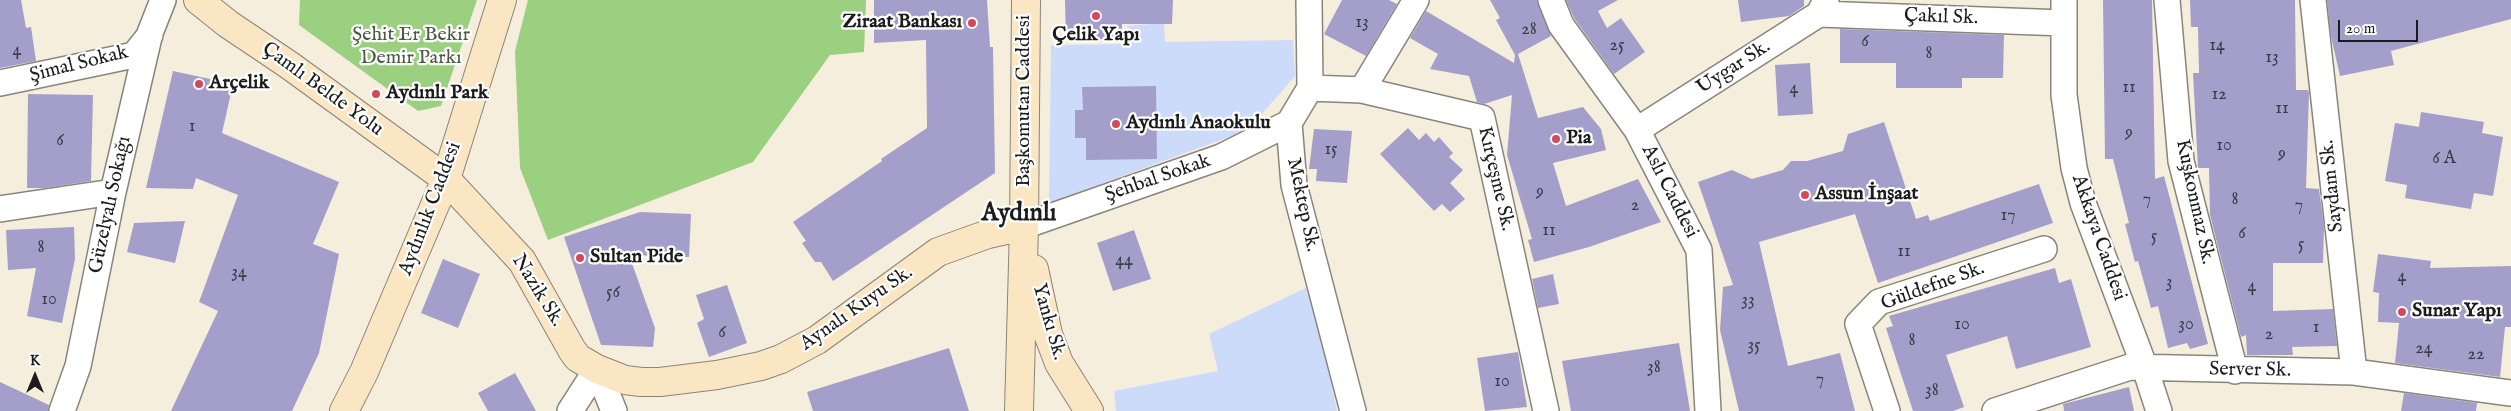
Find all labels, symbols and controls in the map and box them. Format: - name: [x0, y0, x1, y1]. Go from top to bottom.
- street label: Çakıl Sk.: [1903, 5, 1979, 31]
- marker: Çelik Yapı: [1090, 10, 1102, 22]
- scale bar: [2341, 10, 2421, 42]
- place label: Ziraat Bankası: [842, 11, 962, 35]
- house number: 13: [1355, 12, 1369, 34]
- street label: Başkomutan Caddesi: [1013, 15, 1037, 187]
- marker: Ziraat Bankası: [966, 17, 978, 29]
- house number: 28: [1521, 19, 1537, 41]
- text: 20 m: [2346, 19, 2375, 38]
- park label: Şehit Er Bekir Demir Parkı: [352, 24, 470, 71]
- place label: Çelik Yapı: [1052, 24, 1140, 48]
- house number: 6: [1861, 31, 1869, 53]
- house number: 25: [1610, 35, 1624, 57]
- street label: Uygar Sk.: [1693, 35, 1775, 101]
- house number: 14: [2209, 35, 2225, 57]
- street label: Çamlı Belde Yolu: [257, 38, 387, 142]
- house number: 4: [13, 40, 21, 62]
- street label: Şimal Sokak: [27, 41, 131, 89]
- house number: 8: [1925, 43, 1933, 65]
- house number: 13: [2265, 47, 2279, 69]
- place label: Arçelik: [209, 72, 269, 96]
- house number: 11: [2122, 77, 2136, 99]
- marker: Arçelik: [193, 78, 205, 90]
- house number: 4: [1790, 78, 1798, 100]
- place label: Aydınlı Park: [386, 82, 488, 106]
- house number: 12: [2211, 84, 2227, 106]
- marker: Aydınlı Park: [370, 88, 382, 100]
- house number: 11: [2275, 98, 2289, 120]
- place label: Aydınlı Anaokulu: [1126, 112, 1271, 136]
- house number: 1: [189, 116, 195, 138]
- marker: Aydınlı Anaokulu: [1110, 118, 1122, 130]
- house number: 9: [2125, 122, 2133, 144]
- street label: Kırçeşme Sk.: [1471, 124, 1519, 234]
- place label: Pia: [1566, 127, 1592, 151]
- house number: 6: [56, 130, 64, 152]
- marker: Pia: [1550, 133, 1562, 145]
- street label: Güzelyalı Sokağı: [85, 134, 137, 276]
- house number: 10: [2216, 135, 2232, 157]
- street label: Kuşkonmaz Sk.: [2169, 137, 2219, 267]
- street label: Aydınlık Caddesi: [395, 139, 467, 279]
- house number: 15: [1324, 139, 1338, 161]
- street label: Saydam Sk.: [2316, 139, 2350, 233]
- street label: Aslı Caddesi: [1635, 141, 1703, 243]
- house number: 9: [2278, 143, 2286, 165]
- house number: 6 A: [2432, 148, 2456, 170]
- street label: Şehbal Sokak: [1102, 150, 1214, 208]
- street label: Mektep Sk.: [1280, 156, 1324, 254]
- street label: Akkaya Caddesi: [2065, 172, 2131, 304]
- house number: 9: [1536, 181, 1544, 203]
- place label: Assun İnşaat: [1815, 183, 1918, 207]
- marker: Assun İnşaat: [1799, 189, 1811, 201]
- house number: 7: [2143, 189, 2151, 211]
- house number: 8: [2231, 189, 2239, 211]
- house number: 2: [1631, 195, 1639, 217]
- house number: 7: [2295, 195, 2303, 217]
- district label: Aydınlı: [982, 200, 1056, 230]
- house number: 17: [2000, 205, 2016, 227]
- house number: 11: [1542, 220, 1556, 242]
- house number: 6: [2238, 223, 2246, 245]
- house number: 5: [2151, 226, 2157, 248]
- house number: 5: [2298, 234, 2304, 256]
- house number: 8: [37, 237, 45, 259]
- house number: 11: [1897, 241, 1911, 263]
- place label: Sultan Pide: [590, 246, 683, 270]
- street label: Nazik Sk.: [505, 250, 569, 332]
- house number: 44: [1115, 250, 1133, 272]
- marker: Sultan Pide: [574, 252, 586, 264]
- street label: Güldefne Sk.: [1878, 257, 1988, 317]
- street label: Aynalı Kuyu Sk.: [796, 261, 918, 357]
- house number: 34: [231, 262, 247, 284]
- house number: 4: [2398, 266, 2406, 288]
- house number: 3: [2166, 272, 2172, 294]
- house number: 4: [2248, 276, 2256, 298]
- street label: Yankı Sk.: [1026, 281, 1070, 363]
- house number: 56: [606, 282, 620, 304]
- house number: 10: [41, 289, 57, 311]
- house number: 33: [1741, 290, 1755, 312]
- place label: Sunar Yapı: [2412, 300, 2502, 324]
- marker: Sunar Yapı: [2396, 306, 2408, 318]
- house number: 10: [1954, 314, 1970, 336]
- house number: 30: [2178, 314, 2194, 336]
- house number: 1: [2313, 317, 2319, 339]
- house number: 6: [718, 322, 726, 344]
- house number: 2: [2265, 324, 2273, 346]
- house number: 8: [1908, 330, 1916, 352]
- house number: 35: [1747, 335, 1761, 357]
- house number: 24: [2415, 338, 2433, 360]
- house number: 22: [2468, 344, 2484, 366]
- north arrow: [10, 351, 60, 401]
- text: K: [30, 352, 40, 370]
- house number: 38: [1647, 357, 1661, 379]
- street label: Server Sk.: [2209, 358, 2291, 384]
- house number: 7: [1816, 369, 1824, 391]
- house number: 10: [1494, 371, 1510, 393]
- house number: 38: [1925, 380, 1939, 402]

